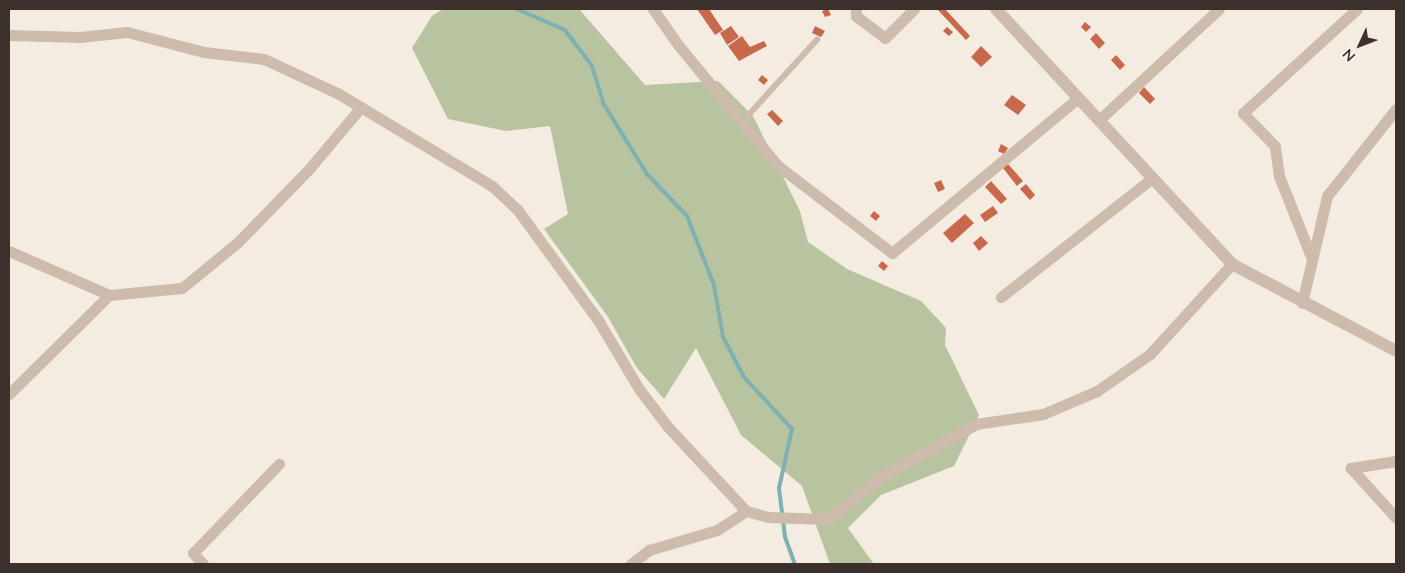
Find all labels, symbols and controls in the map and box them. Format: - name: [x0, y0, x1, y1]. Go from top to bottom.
- north arrow: [1335, 20, 1385, 70]
- text: N: [1339, 46, 1359, 65]

